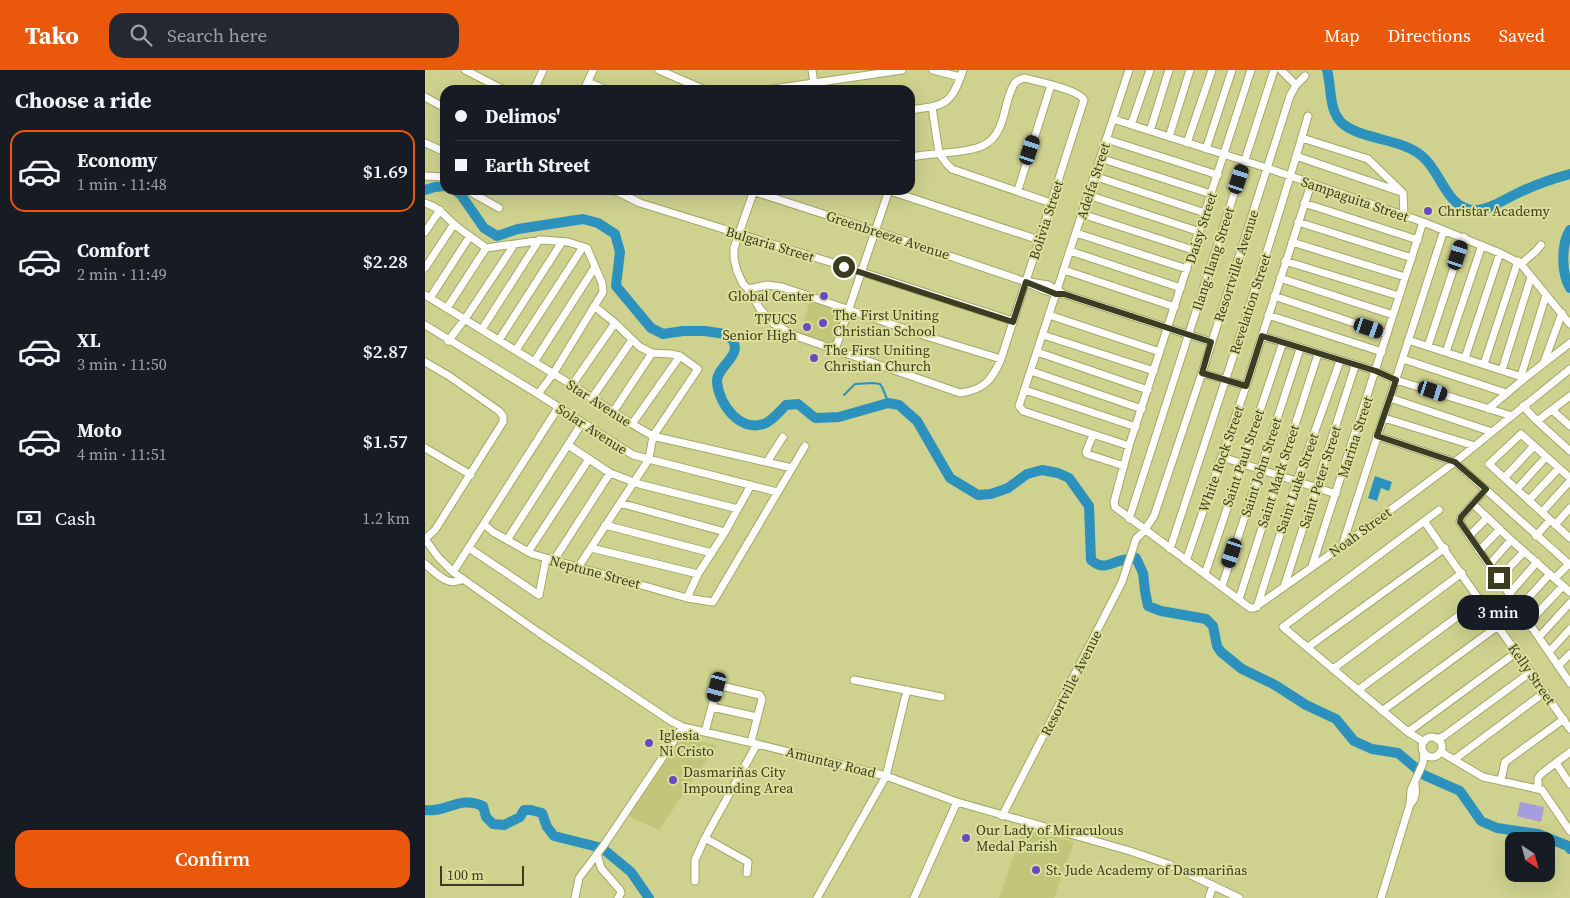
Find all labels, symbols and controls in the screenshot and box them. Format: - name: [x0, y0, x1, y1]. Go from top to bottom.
- search box: [109, 13, 459, 58]
- text: Tako: [25, 19, 79, 52]
- icon: search: [127, 21, 155, 49]
- text: Search here: [167, 22, 267, 48]
- text: Map: [1324, 23, 1360, 48]
- text: Directions: [1388, 23, 1471, 48]
- text: Saved: [1499, 23, 1545, 48]
- text: Choose a ride: [15, 85, 152, 115]
- text: Delimos': [485, 103, 560, 129]
- car: [1018, 133, 1041, 167]
- street label: Adelfa Street: [1071, 140, 1115, 222]
- text: Economy: [77, 147, 158, 173]
- icon: car: [17, 149, 62, 194]
- text: Earth Street: [485, 152, 590, 178]
- text: $1.69: [363, 158, 408, 184]
- car: [1227, 162, 1250, 196]
- street label: Sampaguita Street: [1299, 171, 1412, 227]
- text: 1 min · 11:48: [77, 173, 167, 195]
- street label: Bolivia Street: [1024, 177, 1068, 262]
- street label: Daisy Street: [1180, 189, 1222, 266]
- place label: Christar Academy: [1438, 201, 1550, 221]
- street label: Ilang-Ilang Street: [1187, 204, 1239, 313]
- marker: Christar Academy: [1422, 205, 1434, 217]
- street label: Greenbreeze Avenue: [824, 206, 952, 264]
- street label: Resortville Avenue: [1208, 207, 1264, 325]
- street label: Bulgaria Street: [723, 221, 817, 267]
- text: Comfort: [77, 237, 150, 263]
- car: [1446, 238, 1469, 272]
- icon: car: [17, 239, 62, 284]
- text: $2.28: [363, 248, 408, 274]
- street label: Revelation Street: [1224, 250, 1276, 357]
- route start: [833, 256, 855, 278]
- text: 2 min · 11:49: [77, 263, 167, 285]
- place label: Global Center: [728, 286, 814, 306]
- marker: Global Center: [818, 290, 830, 302]
- place label: The First Uniting Christian School: [833, 305, 939, 341]
- place label: TFUCS Senior High: [722, 309, 797, 345]
- car: [1352, 316, 1385, 340]
- marker: The First Uniting Christian School: [817, 317, 829, 329]
- marker: TFUCS Senior High: [801, 321, 813, 333]
- text: XL: [77, 327, 100, 353]
- icon: car: [17, 329, 62, 374]
- text: $2.87: [363, 338, 408, 364]
- place label: The First Uniting Christian Church: [824, 340, 931, 376]
- marker: The First Uniting Christian Church: [808, 352, 820, 364]
- text: 3 min · 11:50: [77, 353, 167, 375]
- street label: Star Avenue: [563, 375, 635, 431]
- car: [1416, 379, 1449, 403]
- street label: Marina Street: [1332, 393, 1378, 480]
- street label: Solar Avenue: [553, 399, 631, 459]
- street label: White Rock Street: [1193, 403, 1249, 515]
- street label: Saint Paul Street: [1217, 406, 1269, 509]
- street label: Saint John Street: [1235, 414, 1287, 519]
- text: Moto: [77, 417, 122, 443]
- icon: car: [17, 419, 62, 464]
- street label: Saint Mark Street: [1252, 422, 1304, 530]
- street label: Saint Peter Street: [1294, 423, 1346, 531]
- text: $1.57: [363, 428, 408, 454]
- street label: Saint Luke Street: [1270, 430, 1324, 536]
- text: 4 min · 11:51: [77, 443, 167, 465]
- street label: Noah Street: [1325, 502, 1396, 561]
- icon: cash: [15, 504, 43, 532]
- text: Cash: [55, 505, 96, 531]
- text: 1.2 km: [362, 507, 410, 529]
- car: [1220, 536, 1243, 570]
- street label: Neptune Street: [548, 550, 643, 594]
- route end: [1488, 567, 1510, 589]
- callout: 3 min: [1458, 596, 1540, 630]
- text: 3 min: [1477, 601, 1519, 623]
- street label: Resortville Avenue: [1036, 626, 1106, 740]
- street label: Kelly Street: [1503, 639, 1561, 709]
- car: [705, 671, 728, 703]
- place label: Iglesia Ni Cristo: [659, 725, 714, 761]
- marker: Iglesia Ni Cristo: [643, 737, 655, 749]
- street label: Amuntay Road: [784, 741, 878, 783]
- place label: Dasmariñas City Impounding Area: [683, 762, 794, 798]
- marker: Dasmariñas City Impounding Area: [667, 774, 679, 786]
- place label: Our Lady of Miraculous Medal Parish: [976, 820, 1124, 856]
- button: Confirm: [15, 830, 410, 888]
- marker: Our Lady of Miraculous Medal Parish: [960, 832, 972, 844]
- north arrow: [1505, 832, 1555, 882]
- map controls: [1505, 832, 1555, 882]
- place label: St. Jude Academy of Dasmariñas: [1046, 860, 1247, 880]
- scale bar: [440, 863, 524, 886]
- marker: St. Jude Academy of Dasmariñas: [1030, 864, 1042, 876]
- text: 100 m: [447, 865, 484, 885]

